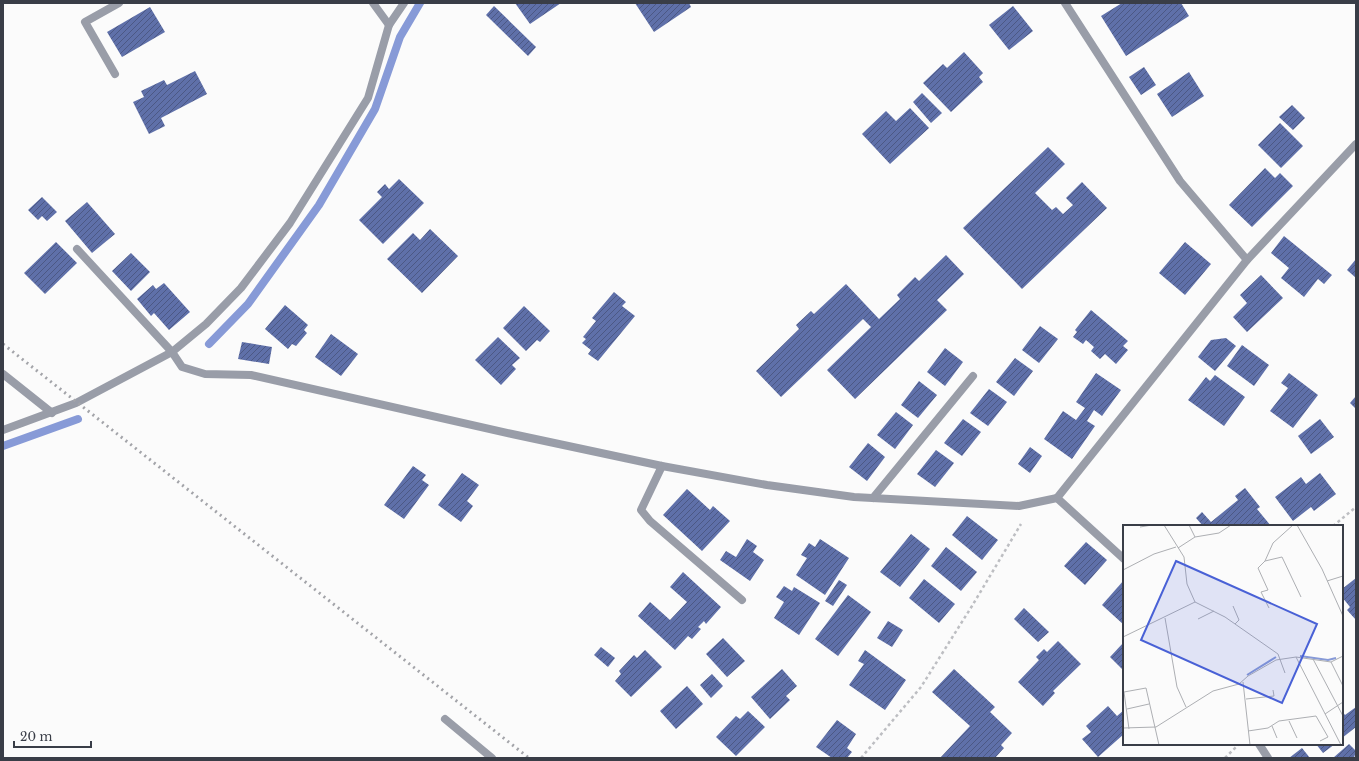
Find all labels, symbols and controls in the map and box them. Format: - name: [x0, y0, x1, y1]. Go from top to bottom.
- inset map: [1123, 525, 1343, 745]
- scale bar: [14, 723, 91, 749]
- text: 20 m: [20, 729, 52, 744]

